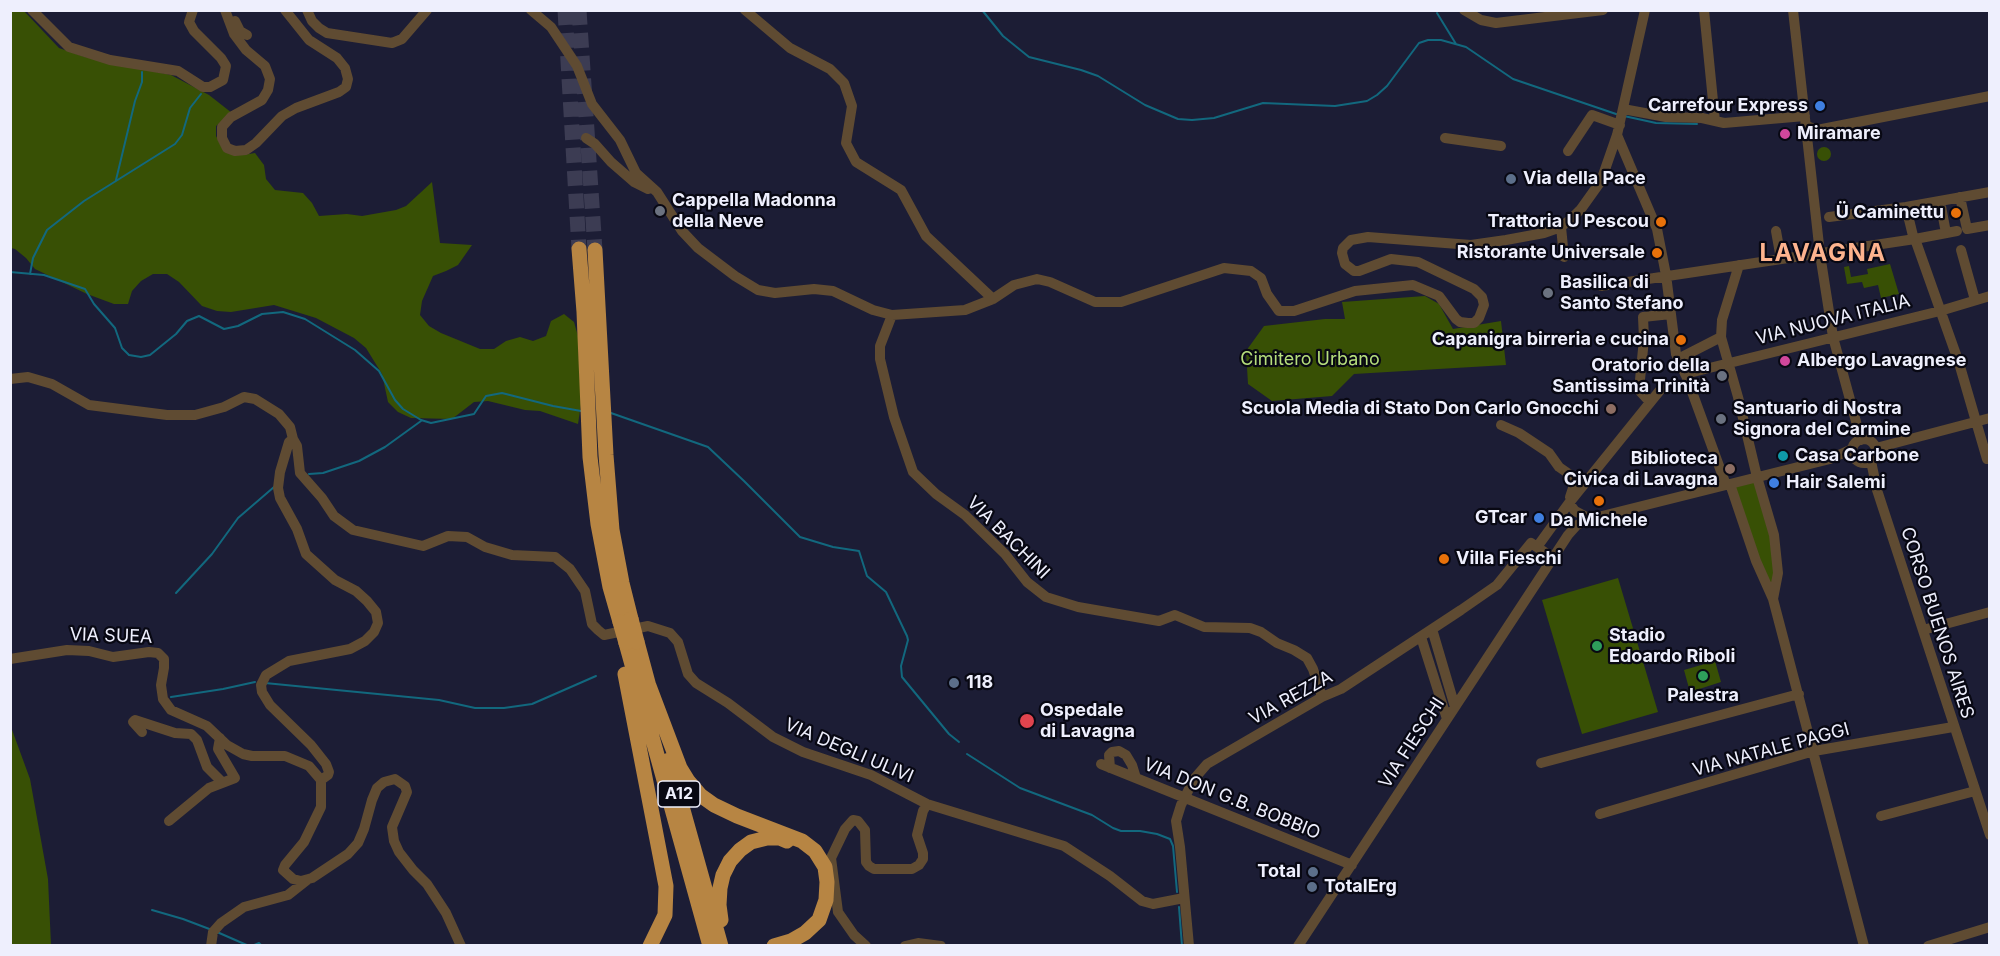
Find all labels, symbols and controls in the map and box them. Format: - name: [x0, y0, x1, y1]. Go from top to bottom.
- place label: Carrefour Express: [1648, 95, 1808, 117]
- marker: Carrefour Express: [1813, 99, 1827, 113]
- place label: Miramare: [1797, 123, 1881, 145]
- marker: Miramare: [1778, 127, 1792, 141]
- place label: Via della Pace: [1523, 168, 1646, 190]
- marker: Via della Pace: [1504, 172, 1518, 186]
- place label: Cappella Madonna della Neve: [672, 190, 836, 232]
- place label: Ü Caminettu: [1836, 202, 1944, 224]
- marker: Cappella Madonna della Neve: [653, 204, 667, 218]
- marker: Ü Caminettu: [1949, 206, 1963, 220]
- place label: Trattoria U Pescou: [1487, 211, 1649, 233]
- marker: Trattoria U Pescou: [1654, 215, 1668, 229]
- district label: LAVAGNA: [1759, 240, 1887, 268]
- place label: Ristorante Universale: [1457, 242, 1645, 264]
- marker: Ristorante Universale: [1650, 246, 1664, 260]
- place label: Basilica di Santo Stefano: [1560, 272, 1684, 314]
- marker: Basilica di Santo Stefano: [1541, 286, 1555, 300]
- street label: VIA NUOVA ITALIA: [1754, 290, 1912, 350]
- place label: Capanigra birreria e cucina: [1432, 329, 1669, 351]
- marker: Capanigra birreria e cucina: [1674, 333, 1688, 347]
- park label: Cimitero Urbano: [1240, 349, 1380, 371]
- place label: Albergo Lavagnese: [1797, 350, 1966, 372]
- marker: Albergo Lavagnese: [1778, 354, 1792, 368]
- place label: Oratorio della Santissima Trinità: [1552, 355, 1710, 398]
- marker: Oratorio della Santissima Trinità: [1715, 369, 1729, 383]
- place label: Scuola Media di Stato Don Carlo Gnocchi: [1241, 398, 1599, 420]
- place label: Santuario di Nostra Signora del Carmine: [1733, 398, 1911, 440]
- marker: Scuola Media di Stato Don Carlo Gnocchi: [1604, 402, 1618, 416]
- marker: Santuario di Nostra Signora del Carmine: [1714, 412, 1728, 426]
- place label: Casa Carbone: [1795, 445, 1919, 467]
- place label: Biblioteca Civica di Lavagna: [1564, 448, 1718, 490]
- marker: Casa Carbone: [1776, 449, 1790, 463]
- marker: Biblioteca Civica di Lavagna: [1723, 462, 1737, 476]
- place label: Hair Salemi: [1786, 472, 1886, 494]
- marker: Hair Salemi: [1767, 476, 1781, 490]
- street label: VIA BACHINI: [962, 492, 1054, 584]
- marker: Da Michele: [1592, 494, 1606, 508]
- place label: GTcar: [1475, 507, 1527, 529]
- place label: Da Michele: [1550, 510, 1648, 532]
- marker: GTcar: [1532, 511, 1546, 525]
- street label: CORSO BUENOS AIRES: [1896, 525, 1978, 721]
- place label: Villa Fieschi: [1456, 548, 1562, 570]
- marker: Villa Fieschi: [1437, 552, 1451, 566]
- street label: VIA SUEA: [69, 624, 153, 648]
- place label: Stadio Edoardo Riboli: [1609, 625, 1735, 668]
- marker: Stadio Edoardo Riboli: [1590, 639, 1604, 653]
- street label: VIA REZZA: [1245, 666, 1337, 730]
- marker: Palestra: [1696, 669, 1710, 683]
- place label: 118: [966, 672, 993, 694]
- marker: 118: [947, 676, 961, 690]
- place label: Palestra: [1667, 685, 1739, 707]
- street label: VIA FIESCHI: [1375, 694, 1449, 792]
- place label: Ospedale di Lavagna: [1040, 700, 1135, 742]
- marker: Ospedale di Lavagna: [1018, 712, 1036, 730]
- street label: VIA DEGLI ULIVI: [781, 714, 917, 788]
- street label: VIA NATALE PAGGI: [1690, 719, 1852, 781]
- street label: VIA DON G.B. BOBBIO: [1141, 754, 1323, 844]
- road number: A12: [658, 781, 700, 807]
- place label: Total: [1257, 861, 1301, 883]
- marker: Total: [1306, 865, 1320, 879]
- place label: TotalErg: [1324, 876, 1397, 898]
- marker: TotalErg: [1305, 880, 1319, 894]

